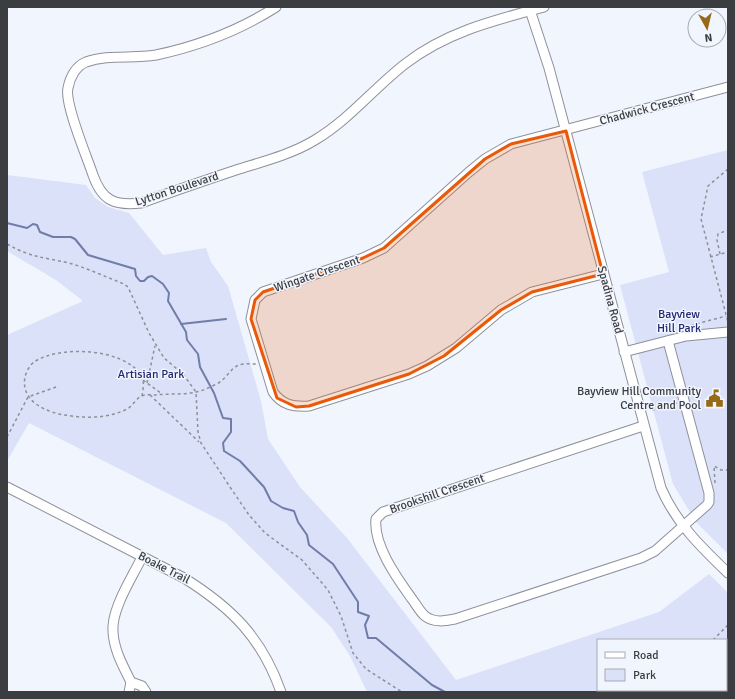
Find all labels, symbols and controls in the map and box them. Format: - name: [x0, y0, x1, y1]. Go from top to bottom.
- north arrow: [687, 8, 727, 48]
- text: N: [704, 30, 713, 44]
- street label: Chadwick Crescent: [598, 89, 696, 129]
- street label: Lytton Boulevard: [133, 168, 221, 210]
- street label: Wingate Crescent: [272, 252, 362, 296]
- street label: Spadina Road: [594, 264, 626, 336]
- park label: Bayview Hill Park: [657, 307, 701, 336]
- park label: Artisian Park: [118, 367, 184, 382]
- place label: Bayview Hill Community Centre and Pool: [577, 384, 701, 413]
- public building icon: Bayview Hill Community Centre and Pool: [704, 388, 724, 408]
- street label: Brookshill Crescent: [388, 471, 486, 517]
- street label: Boake Trail: [135, 548, 193, 588]
- legend: [597, 639, 727, 691]
- text: Road: [633, 648, 659, 663]
- text: Park: [633, 668, 656, 683]

